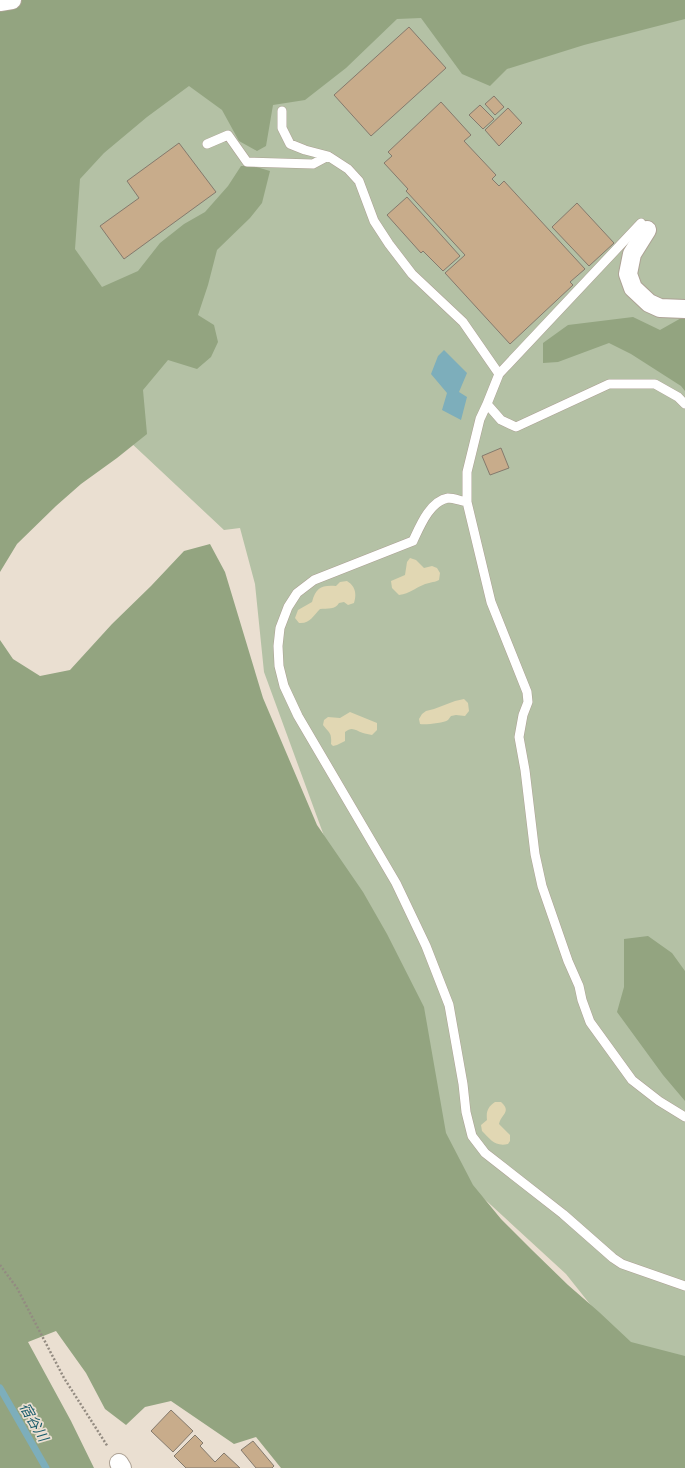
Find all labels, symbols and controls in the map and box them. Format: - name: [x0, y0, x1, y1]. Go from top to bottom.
- water label: 宿谷川: [17, 1400, 52, 1446]

